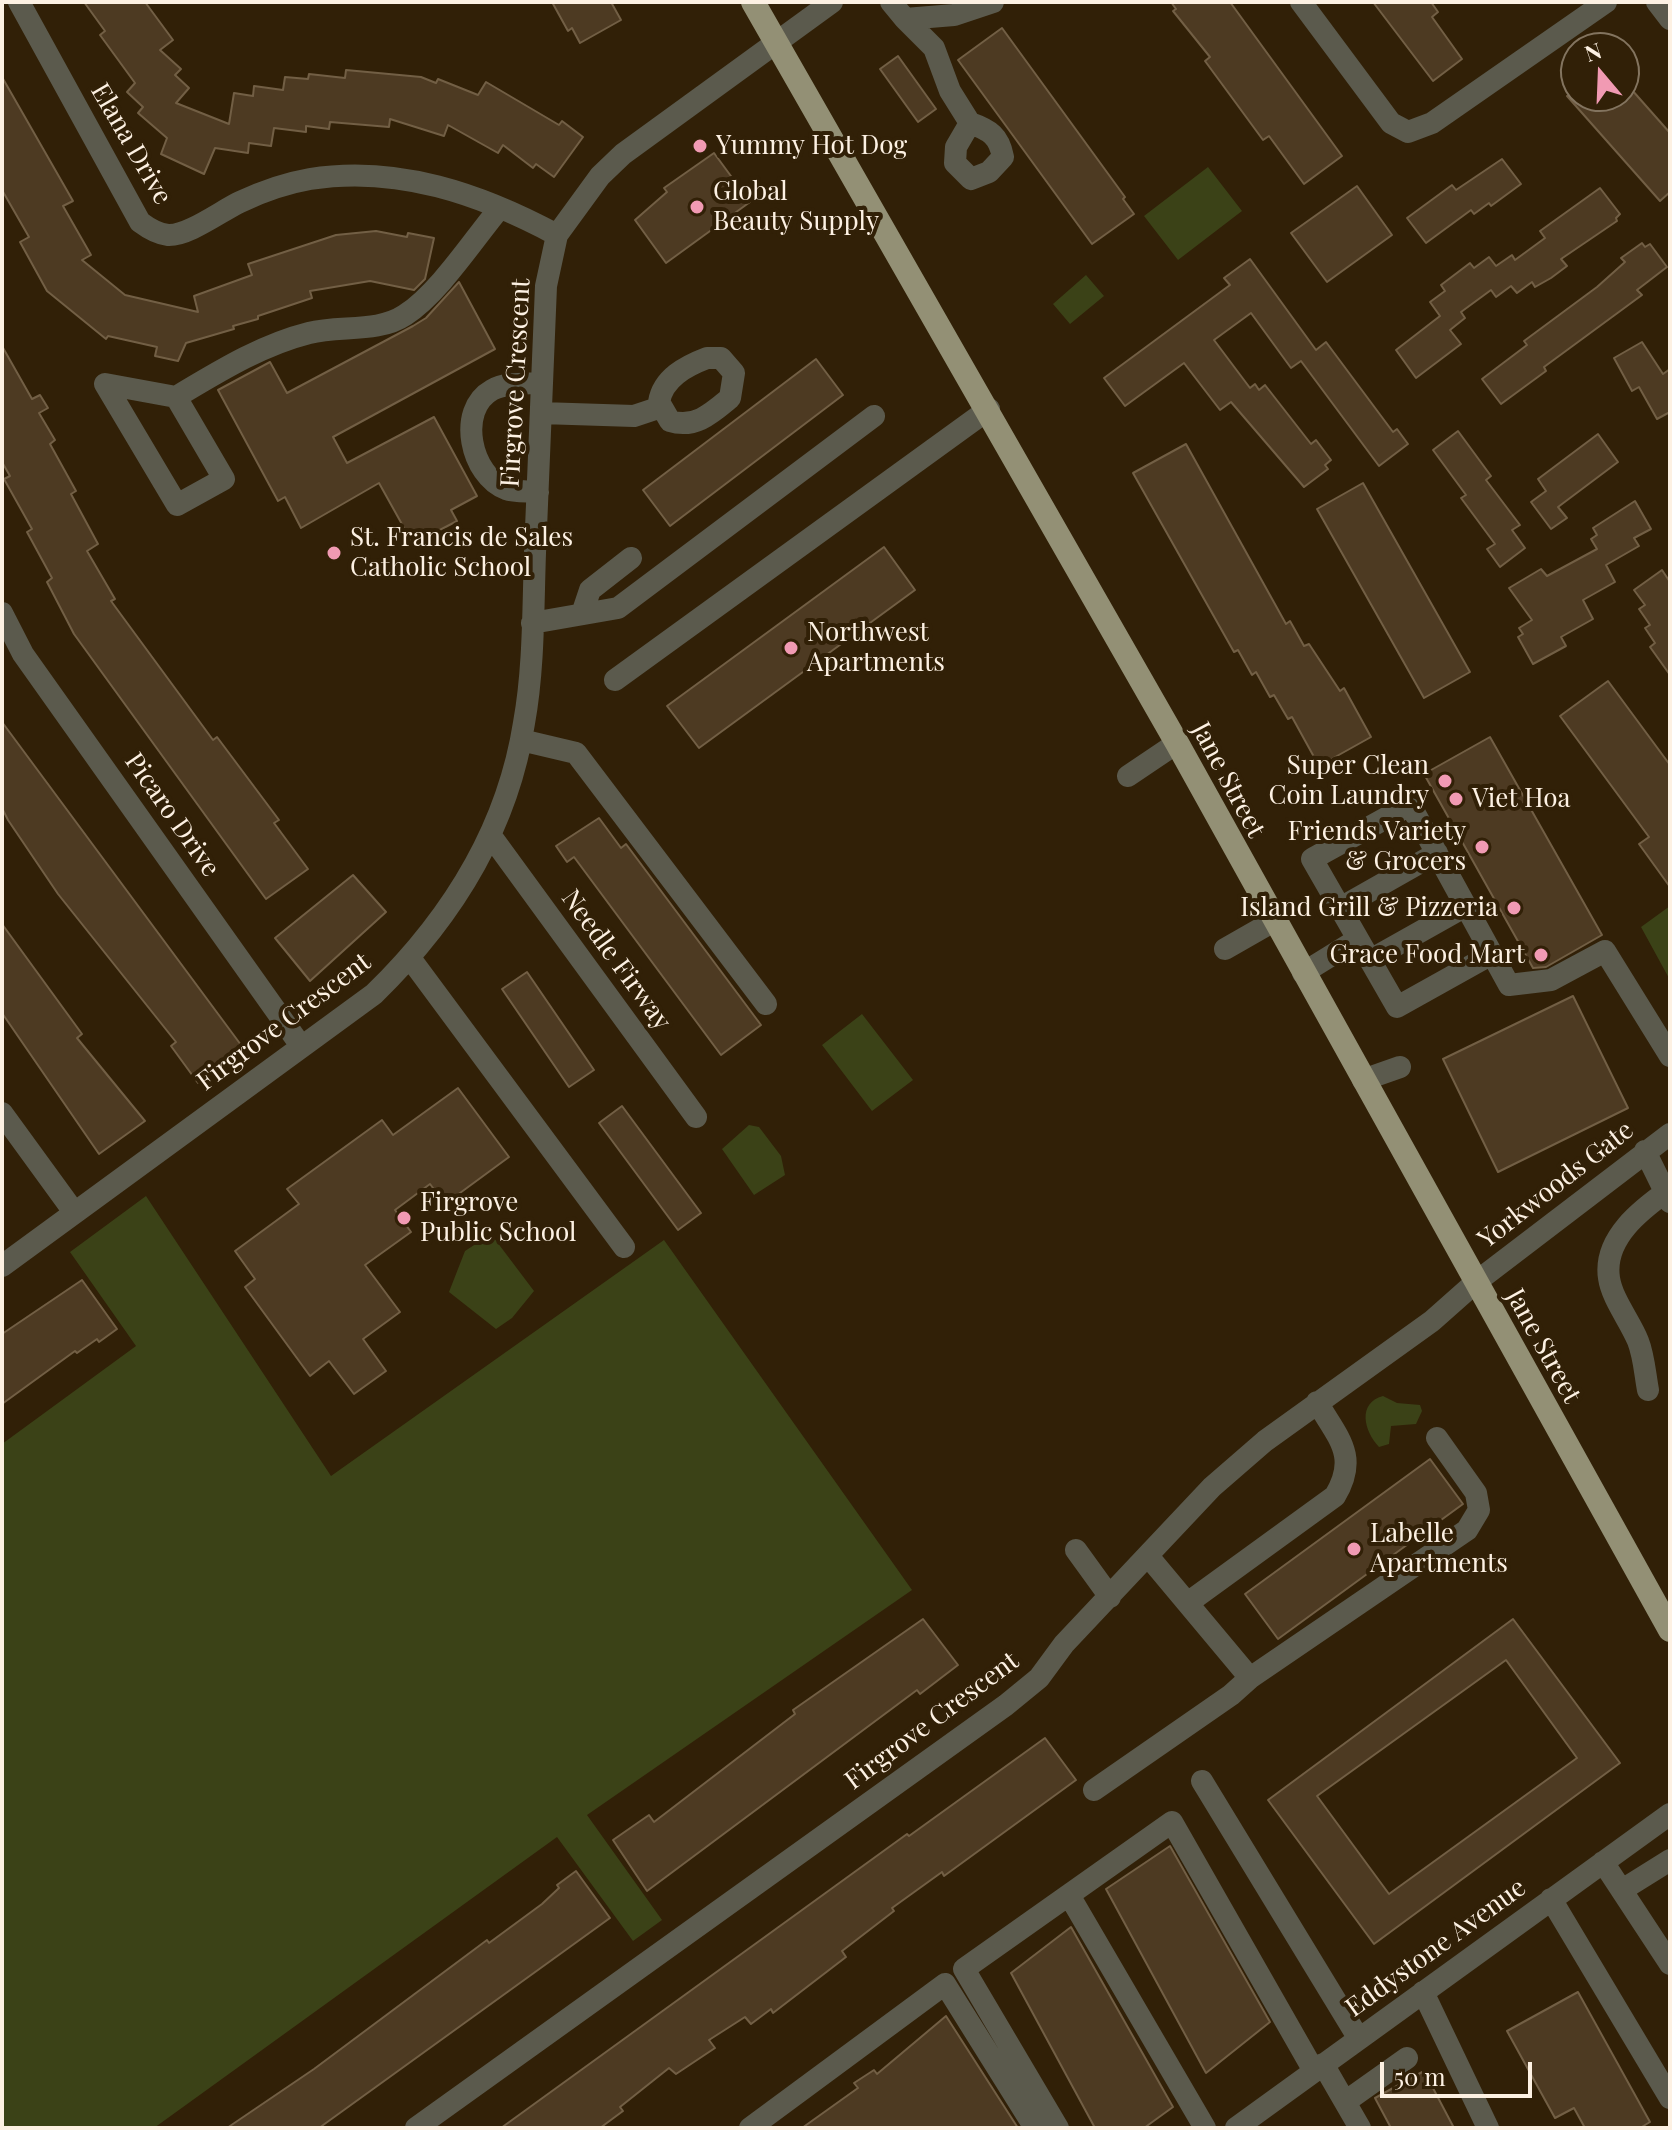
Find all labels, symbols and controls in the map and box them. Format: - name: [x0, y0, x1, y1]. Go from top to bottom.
- north arrow: [1560, 32, 1640, 112]
- text: N: [1580, 34, 1605, 68]
- street label: Elana Drive: [84, 78, 178, 210]
- place label: Yummy Hot Dog: [716, 130, 907, 162]
- marker: Yummy Hot Dog: [691, 137, 709, 155]
- place label: Global Beauty Supply: [713, 176, 879, 238]
- marker: Global Beauty Supply: [688, 198, 706, 216]
- street label: Firgrove Crescent: [495, 278, 537, 488]
- place label: St. Francis de Sales Catholic School: [350, 522, 573, 584]
- marker: St. Francis de Sales Catholic School: [325, 544, 343, 562]
- place label: Northwest Apartments: [807, 617, 945, 678]
- marker: Northwest Apartments: [782, 639, 800, 657]
- street label: Jane Street: [1185, 717, 1271, 843]
- street label: Picaro Drive: [118, 747, 226, 883]
- place label: Super Clean Coin Laundry: [1269, 750, 1429, 812]
- marker: Super Clean Coin Laundry: [1436, 772, 1454, 790]
- place label: Viet Hoa: [1472, 783, 1571, 815]
- marker: Viet Hoa: [1447, 790, 1465, 808]
- place label: Friends Variety & Grocers: [1288, 816, 1466, 878]
- marker: Friends Variety & Grocers: [1473, 838, 1491, 856]
- street label: Needle Firway: [555, 884, 677, 1036]
- place label: Island Grill & Pizzeria: [1240, 892, 1498, 924]
- marker: Island Grill & Pizzeria: [1505, 899, 1523, 917]
- place label: Grace Food Mart: [1329, 939, 1525, 971]
- marker: Grace Food Mart: [1532, 946, 1550, 964]
- street label: Firgrove Crescent: [191, 947, 377, 1097]
- street label: Yorkwoods Gate: [1472, 1115, 1640, 1255]
- place label: Firgrove Public School: [420, 1187, 576, 1248]
- marker: Firgrove Public School: [395, 1209, 413, 1227]
- street label: Jane Street: [1499, 1283, 1587, 1409]
- place label: Labelle Apartments: [1370, 1518, 1508, 1580]
- marker: Labelle Apartments: [1345, 1540, 1363, 1558]
- street label: Firgrove Crescent: [839, 1646, 1025, 1796]
- street label: Eddystone Avenue: [1340, 1872, 1532, 2024]
- scale bar: [1384, 2046, 1536, 2096]
- text: 50 m: [1394, 2060, 1446, 2092]

